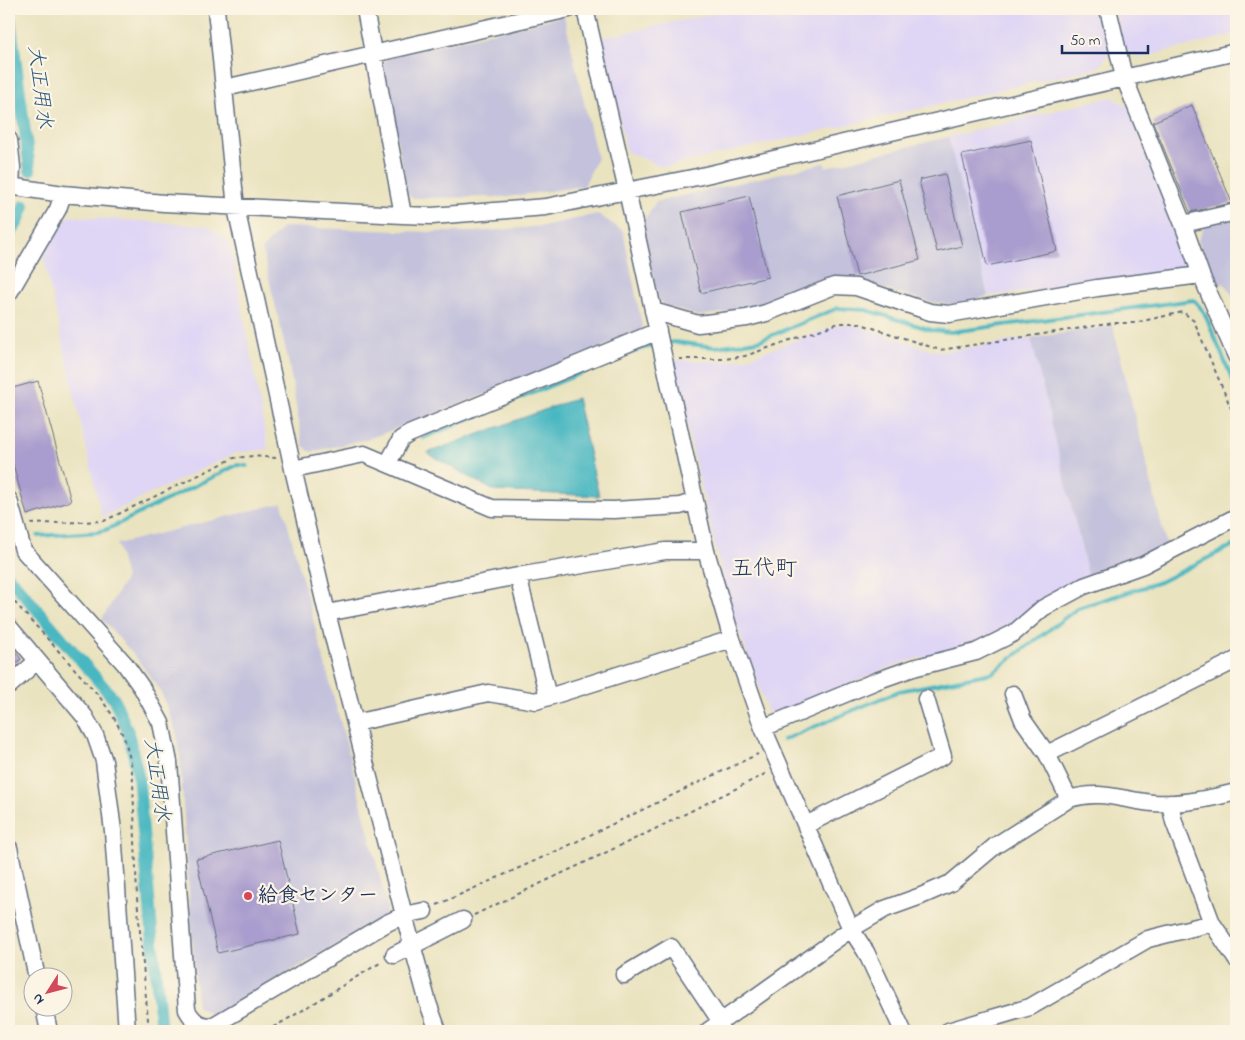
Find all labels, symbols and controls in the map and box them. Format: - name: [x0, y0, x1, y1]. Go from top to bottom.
- scale bar: [1062, 22, 1149, 54]
- text: 50 m: [1070, 30, 1101, 52]
- water label: 大正用水: [19, 43, 59, 131]
- district label: 五代町: [731, 554, 797, 586]
- water label: 大正用水: [135, 736, 177, 824]
- place label: 給食センター: [258, 882, 378, 911]
- marker: 給食センター: [242, 890, 254, 902]
- north arrow: [22, 968, 72, 1018]
- text: N: [27, 989, 50, 1009]

